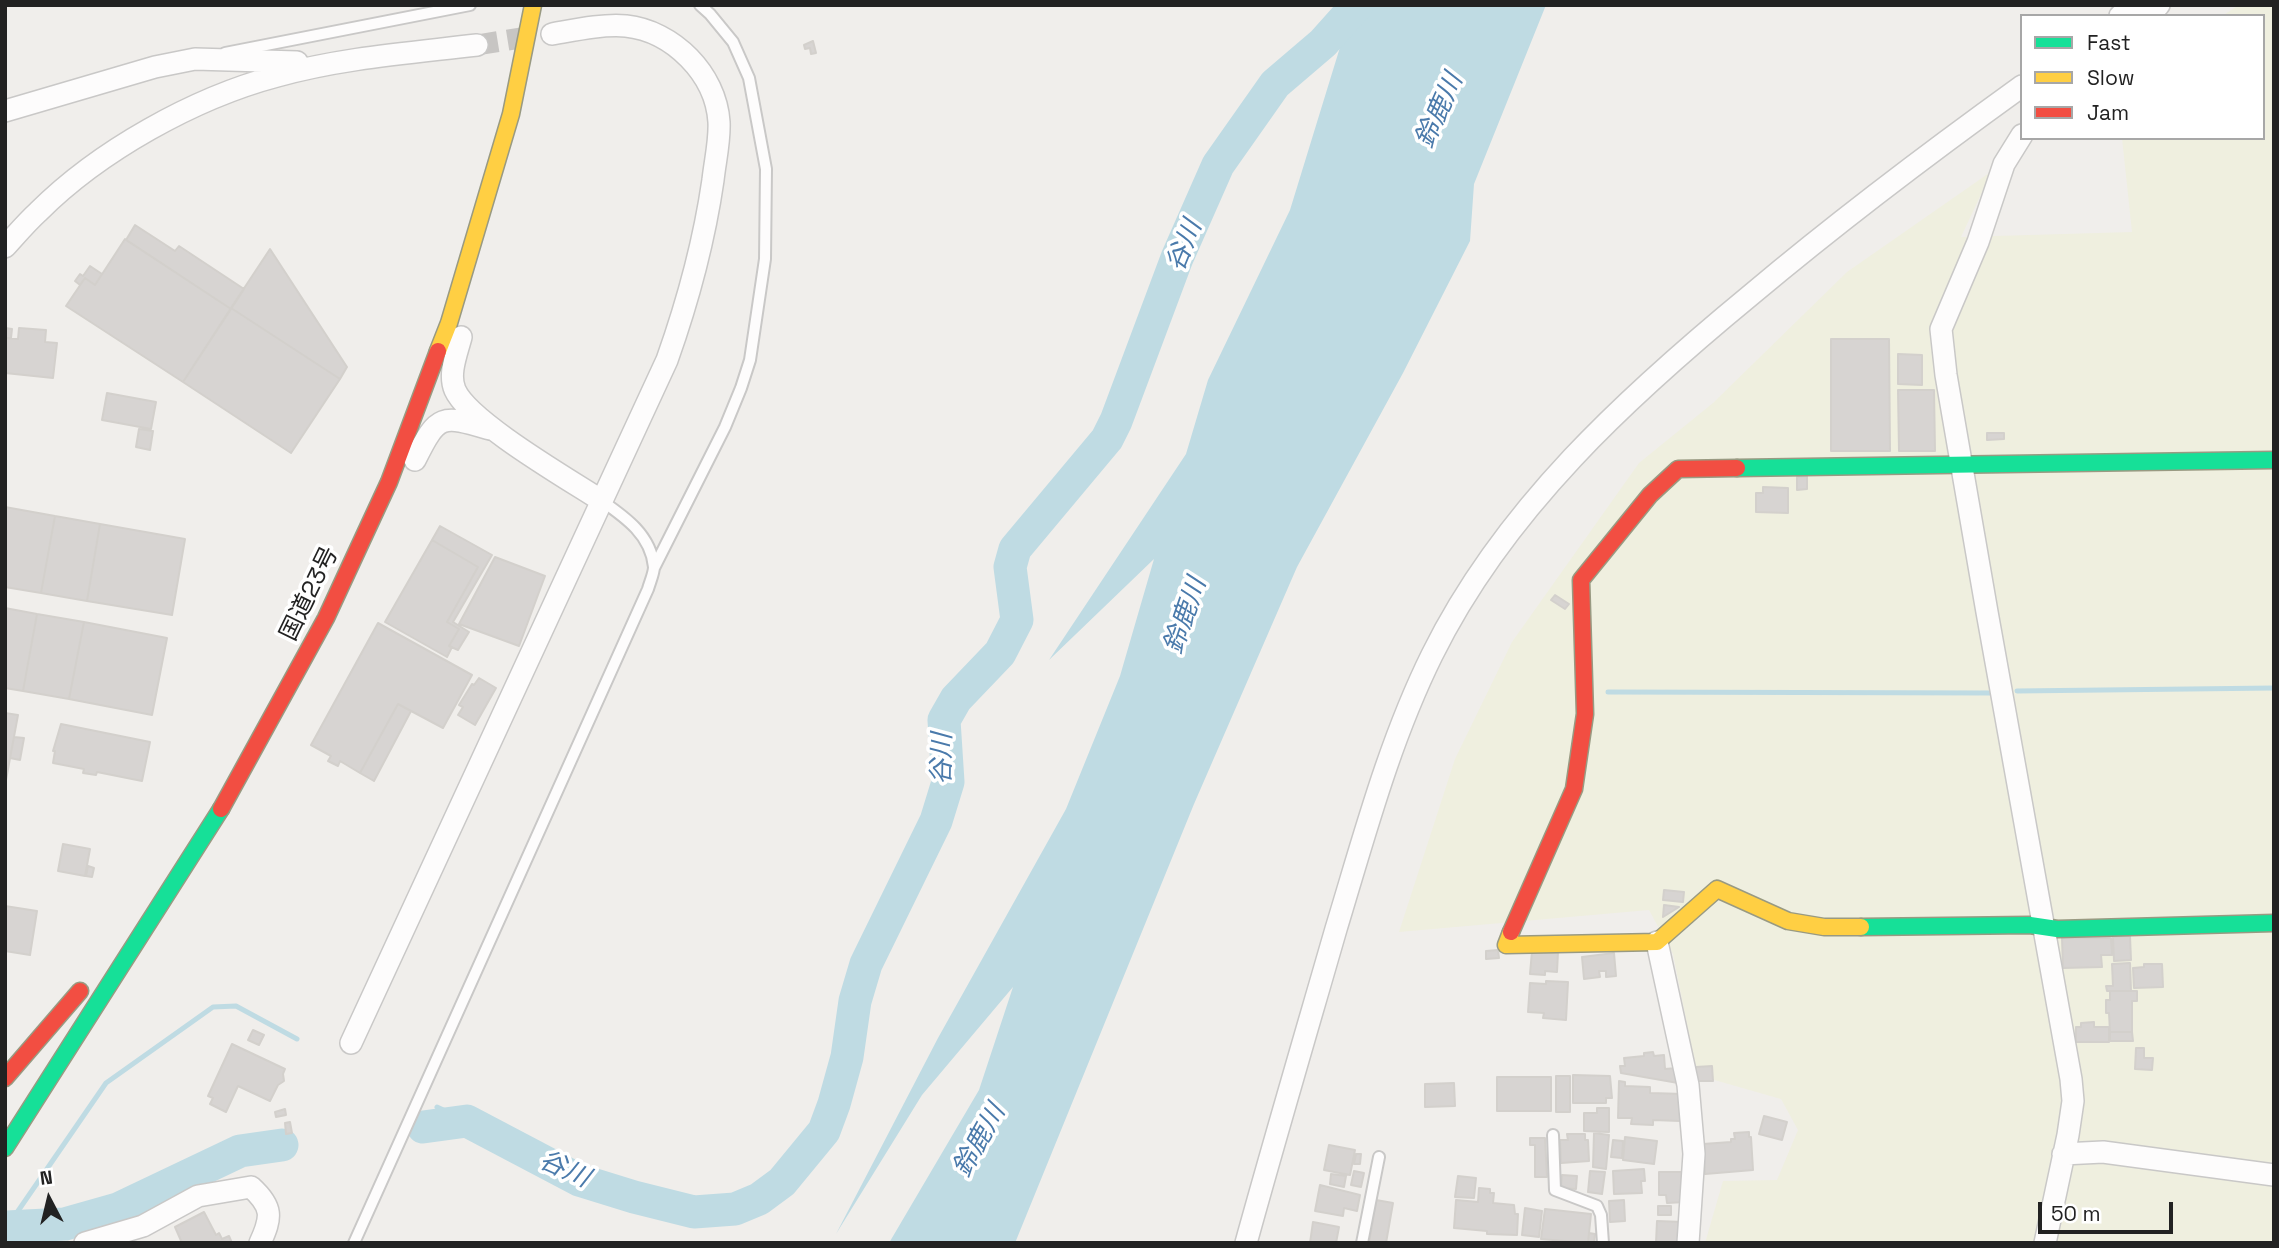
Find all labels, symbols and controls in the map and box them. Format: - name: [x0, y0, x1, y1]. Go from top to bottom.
- legend: [2020, 14, 2265, 140]
- text: Fast: [2087, 29, 2131, 56]
- text: Slow: [2087, 64, 2135, 91]
- water label: 鈴鹿川: [1410, 69, 1470, 153]
- text: Jam: [2087, 99, 2129, 126]
- water label: 谷川: [1161, 216, 1209, 276]
- street label: 国道23号: [275, 542, 345, 646]
- water label: 鈴鹿川: [1159, 574, 1213, 658]
- water label: 谷川: [927, 733, 959, 785]
- water label: 鈴鹿川: [947, 1099, 1013, 1183]
- water label: 谷川: [534, 1145, 594, 1195]
- north arrow: [14, 1164, 84, 1234]
- text: N: [39, 1164, 54, 1191]
- scale bar: [2041, 1188, 2176, 1232]
- text: 50 m: [2051, 1200, 2101, 1227]

